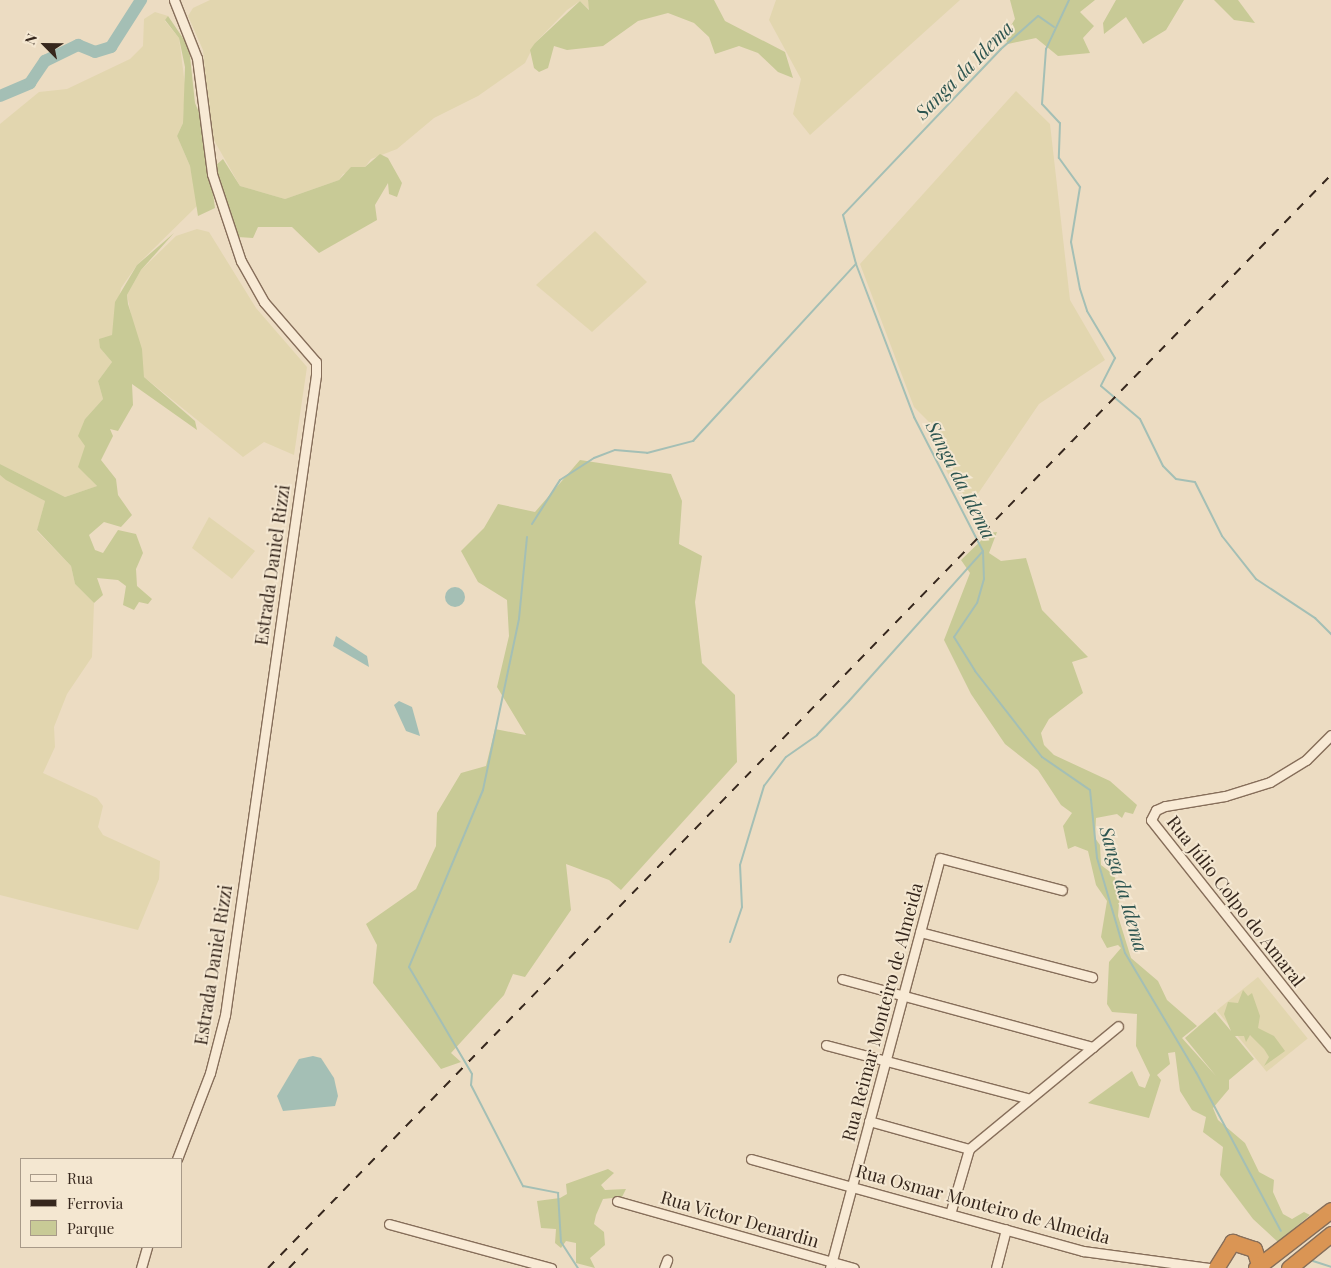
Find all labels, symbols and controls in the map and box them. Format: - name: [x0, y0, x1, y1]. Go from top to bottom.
- water label: Sanga da Idema: [910, 16, 1018, 124]
- north arrow: [20, 20, 70, 70]
- text: N: [20, 31, 41, 47]
- water label: Sanga da Idema: [921, 417, 1001, 543]
- street label: Estrada Daniel Rizzi: [250, 483, 294, 647]
- street label: Rua Júlio Colpo do Amaral: [1162, 811, 1310, 991]
- water label: Sanga da Idema: [1095, 824, 1153, 954]
- street label: Rua Reimar Monteiro de Almeida: [837, 880, 927, 1144]
- street label: Estrada Daniel Rizzi: [190, 883, 236, 1047]
- legend: [20, 1158, 182, 1248]
- street label: Rua Osmar Monteiro de Almeida: [853, 1159, 1113, 1249]
- text: Rua: [67, 1168, 93, 1188]
- street label: Rua Victor Denardin: [658, 1186, 822, 1252]
- text: Ferrovia: [67, 1193, 123, 1213]
- text: Parque: [67, 1218, 114, 1238]

